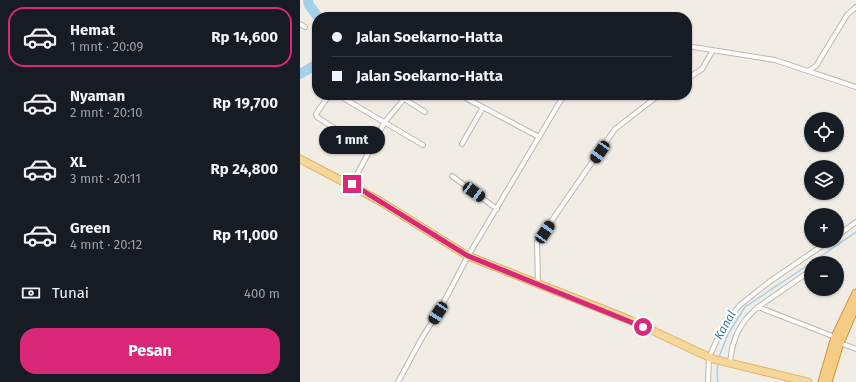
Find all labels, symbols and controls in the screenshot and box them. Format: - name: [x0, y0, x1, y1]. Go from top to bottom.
- icon: car: [22, 19, 58, 55]
- text: Hemat: [70, 21, 115, 39]
- text: Rp 14,600: [211, 28, 278, 46]
- text: Jalan Soekarno-Hatta: [356, 28, 503, 46]
- text: 1 mnt · 20:09: [70, 39, 143, 54]
- text: Jalan Soekarno-Hatta: [356, 67, 503, 85]
- icon: car: [22, 85, 58, 121]
- text: Nyaman: [70, 87, 125, 105]
- text: Rp 19,700: [213, 94, 278, 112]
- text: 2 mnt · 20:10: [70, 105, 143, 120]
- map controls: [804, 112, 844, 296]
- button: locate: [804, 112, 844, 152]
- callout: 1 mnt: [319, 126, 385, 154]
- text: 1 mnt: [336, 132, 368, 147]
- car: [588, 139, 612, 165]
- icon: car: [22, 151, 58, 187]
- text: XL: [70, 153, 86, 171]
- text: Rp 24,800: [211, 160, 278, 178]
- button: layers: [804, 160, 844, 200]
- text: 3 mnt · 20:11: [70, 171, 141, 186]
- route end: [343, 175, 361, 193]
- car: [461, 180, 487, 204]
- button: +: [804, 208, 844, 248]
- icon: car: [22, 217, 58, 253]
- text: Green: [70, 219, 110, 237]
- car: [533, 219, 557, 245]
- text: Rp 11,000: [213, 226, 278, 244]
- text: 4 mnt · 20:12: [70, 237, 142, 252]
- button: −: [804, 256, 844, 296]
- icon: cash: [20, 282, 42, 304]
- text: Tunai: [52, 284, 89, 302]
- text: 400 m: [244, 286, 280, 301]
- car: [426, 300, 450, 326]
- water label: Kanal: [711, 308, 739, 342]
- route start: [634, 318, 652, 336]
- button: Pesan: [20, 328, 280, 374]

